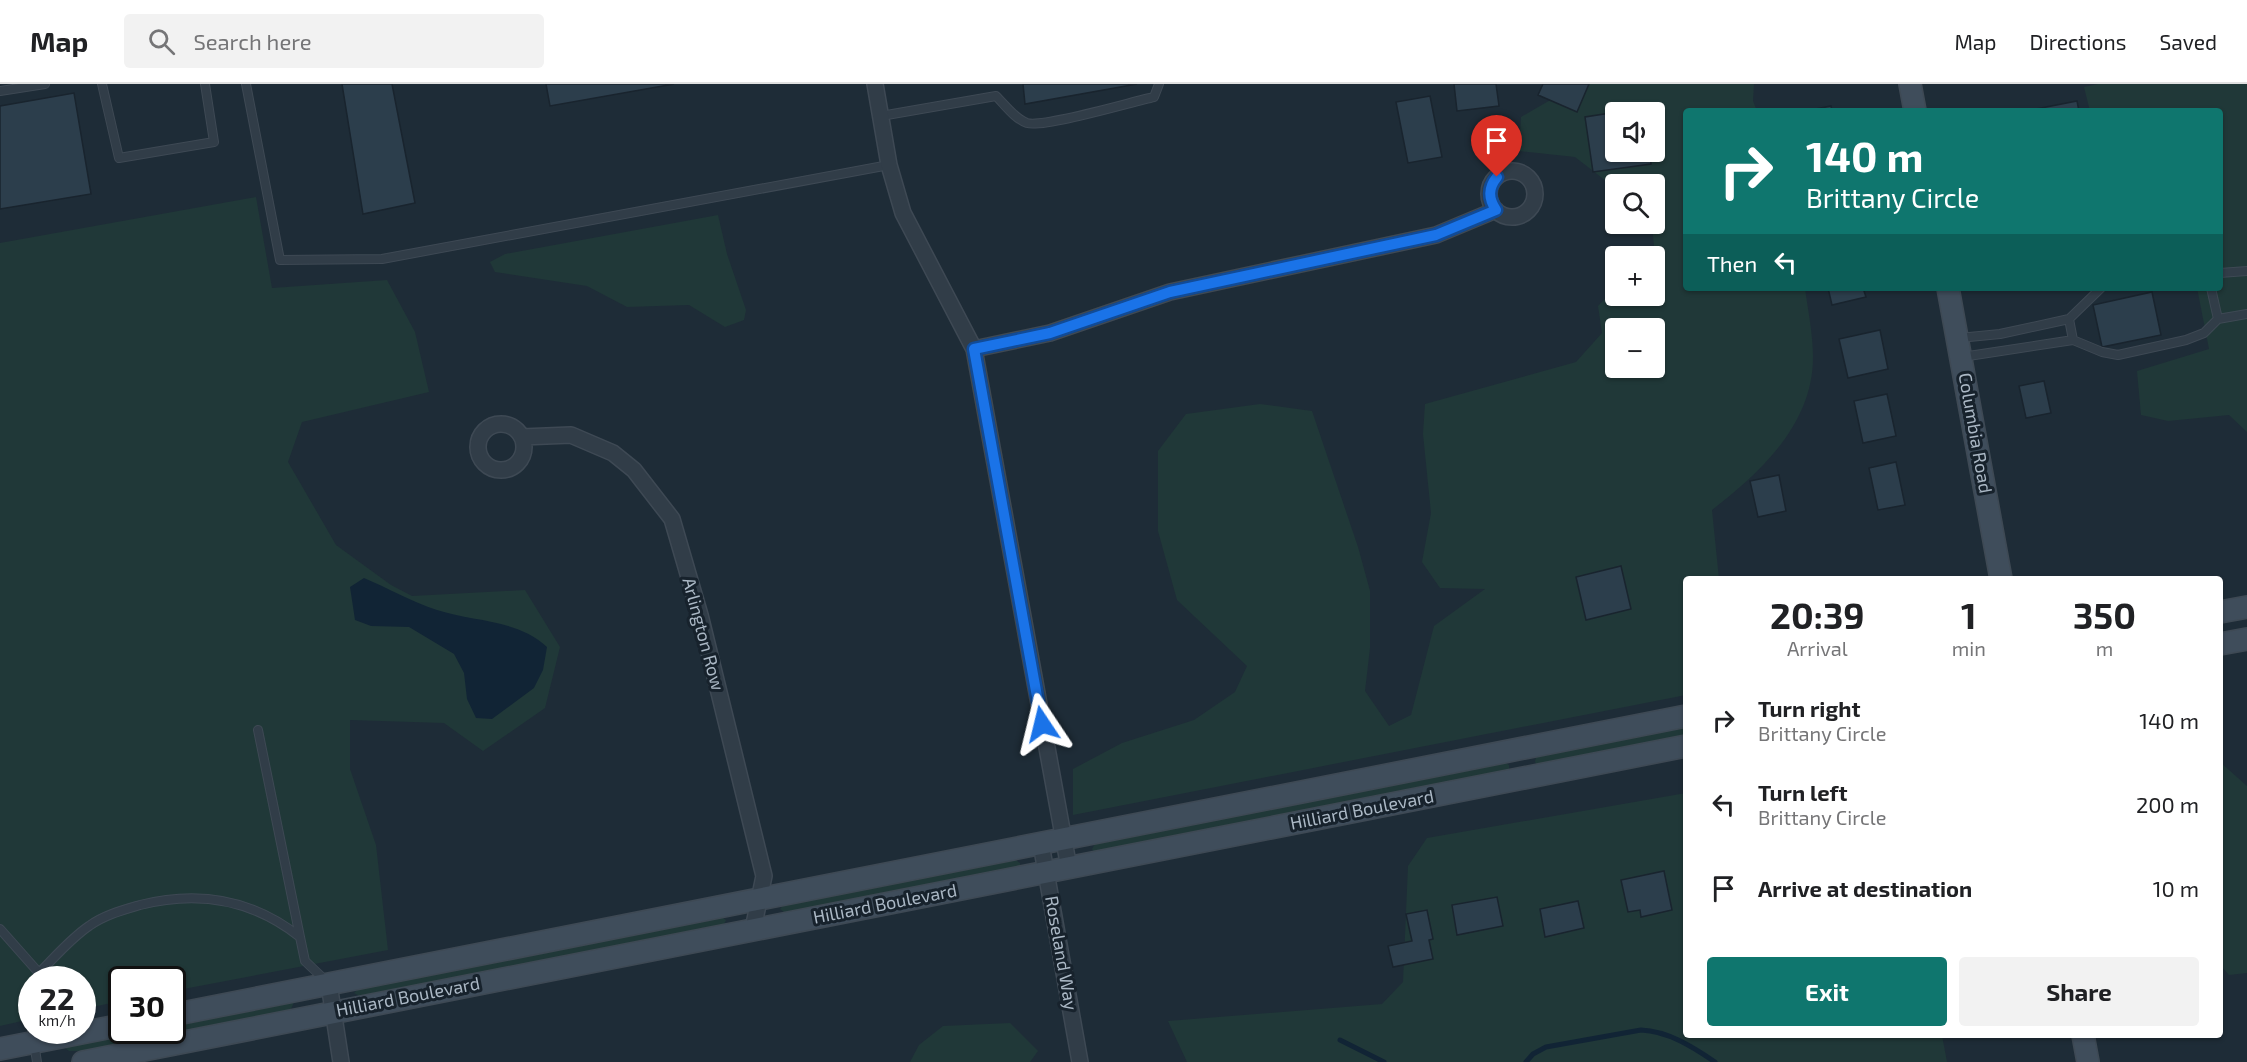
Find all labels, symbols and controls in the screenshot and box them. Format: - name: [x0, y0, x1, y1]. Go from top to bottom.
- search box: [124, 14, 544, 68]
- text: Map: [30, 24, 88, 58]
- icon: search: [145, 25, 178, 58]
- text: Search here: [193, 28, 312, 54]
- text: Map: [1954, 29, 1997, 54]
- text: Directions: [2030, 29, 2126, 54]
- text: Saved: [2159, 29, 2217, 54]
- map controls: [1605, 102, 1665, 378]
- button: sound: [1605, 102, 1665, 162]
- pin: [1471, 115, 1522, 177]
- icon: arrive: [1480, 124, 1513, 157]
- text: 140 m: [1806, 130, 1923, 180]
- icon: right: [1707, 132, 1785, 210]
- button: search: [1605, 174, 1665, 234]
- text: Brittany Circle: [1806, 181, 1979, 213]
- button: +: [1605, 246, 1665, 306]
- icon: left: [1769, 246, 1802, 279]
- text: Then: [1707, 250, 1757, 276]
- button: −: [1605, 318, 1665, 378]
- street label: Columbia Road: [1955, 371, 1997, 495]
- street label: Arlington Row: [678, 575, 730, 693]
- text: 20:39: [1770, 593, 1865, 636]
- text: 1: [1961, 593, 1977, 636]
- text: 350: [2073, 593, 2136, 636]
- text: Arrival: [1787, 636, 1848, 660]
- text: min: [1952, 636, 1986, 660]
- text: m: [2096, 636, 2113, 660]
- position arrow: [1010, 692, 1074, 756]
- text: Turn right: [1758, 695, 1860, 721]
- icon: right: [1707, 704, 1740, 737]
- text: 140 m: [2139, 707, 2199, 733]
- text: Brittany Circle: [1758, 721, 1886, 745]
- text: Turn left: [1758, 779, 1847, 805]
- street label: Hilliard Boulevard: [1288, 784, 1436, 834]
- icon: left: [1707, 788, 1740, 821]
- text: 200 m: [2136, 791, 2199, 817]
- text: Brittany Circle: [1758, 805, 1886, 829]
- icon: arrive: [1707, 872, 1740, 905]
- text: Arrive at destination: [1758, 875, 1972, 901]
- text: 10 m: [2153, 875, 2199, 901]
- street label: Hilliard Boulevard: [811, 878, 959, 928]
- street label: Roseland Way: [1041, 894, 1083, 1012]
- button: Exit: [1707, 957, 1947, 1026]
- button: Share: [1959, 957, 2199, 1026]
- speed limit sign: 30: [108, 966, 186, 1044]
- street label: Hilliard Boulevard: [334, 971, 482, 1021]
- text: 22: [40, 980, 74, 1016]
- text: km/h: [38, 1011, 76, 1029]

